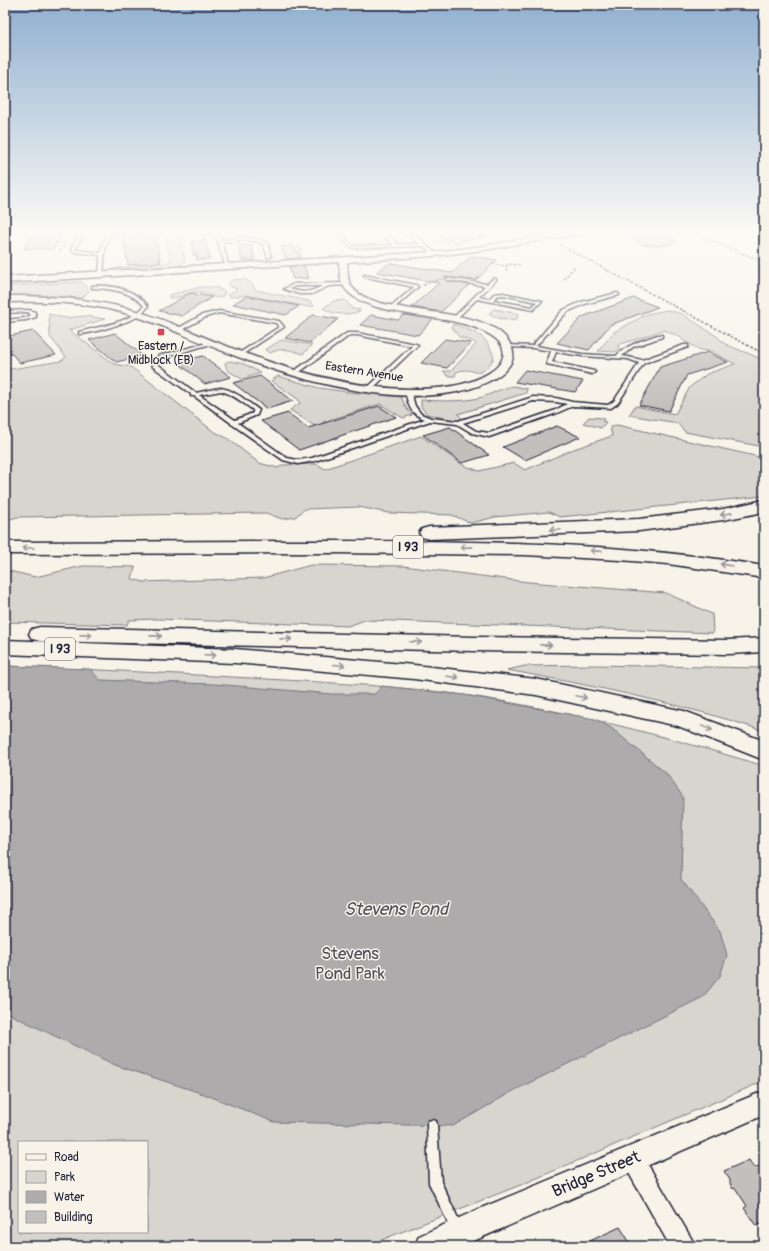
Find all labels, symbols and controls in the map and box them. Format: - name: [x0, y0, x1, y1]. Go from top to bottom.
- marker: Eastern / Midblock (EB): [156, 327, 166, 337]
- place label: Eastern / Midblock (EB): [128, 339, 194, 368]
- street label: Eastern Avenue: [324, 358, 404, 386]
- one-way arrow: [720, 510, 733, 518]
- one-way arrow: [549, 526, 562, 534]
- road number: I 93: [393, 536, 423, 558]
- one-way arrow: [460, 543, 473, 551]
- one-way arrow: [22, 544, 35, 552]
- one-way arrow: [590, 548, 603, 555]
- one-way arrow: [719, 561, 732, 569]
- one-way arrow: [79, 631, 92, 638]
- one-way arrow: [149, 632, 162, 640]
- one-way arrow: [279, 635, 292, 642]
- road number: I 93: [45, 638, 75, 660]
- one-way arrow: [409, 639, 422, 646]
- one-way arrow: [539, 641, 552, 649]
- one-way arrow: [203, 652, 216, 659]
- one-way arrow: [332, 662, 345, 669]
- one-way arrow: [446, 673, 459, 680]
- one-way arrow: [574, 693, 587, 701]
- one-way arrow: [700, 725, 712, 733]
- water label: Stevens Pond: [344, 898, 450, 921]
- park label: Stevens Pond Park: [315, 943, 385, 984]
- legend: [18, 1141, 148, 1233]
- street label: Bridge Street: [549, 1146, 643, 1202]
- text: Road: [54, 1150, 79, 1165]
- text: Park: [54, 1170, 75, 1185]
- text: Water: [54, 1190, 85, 1205]
- text: Building: [54, 1210, 93, 1225]

